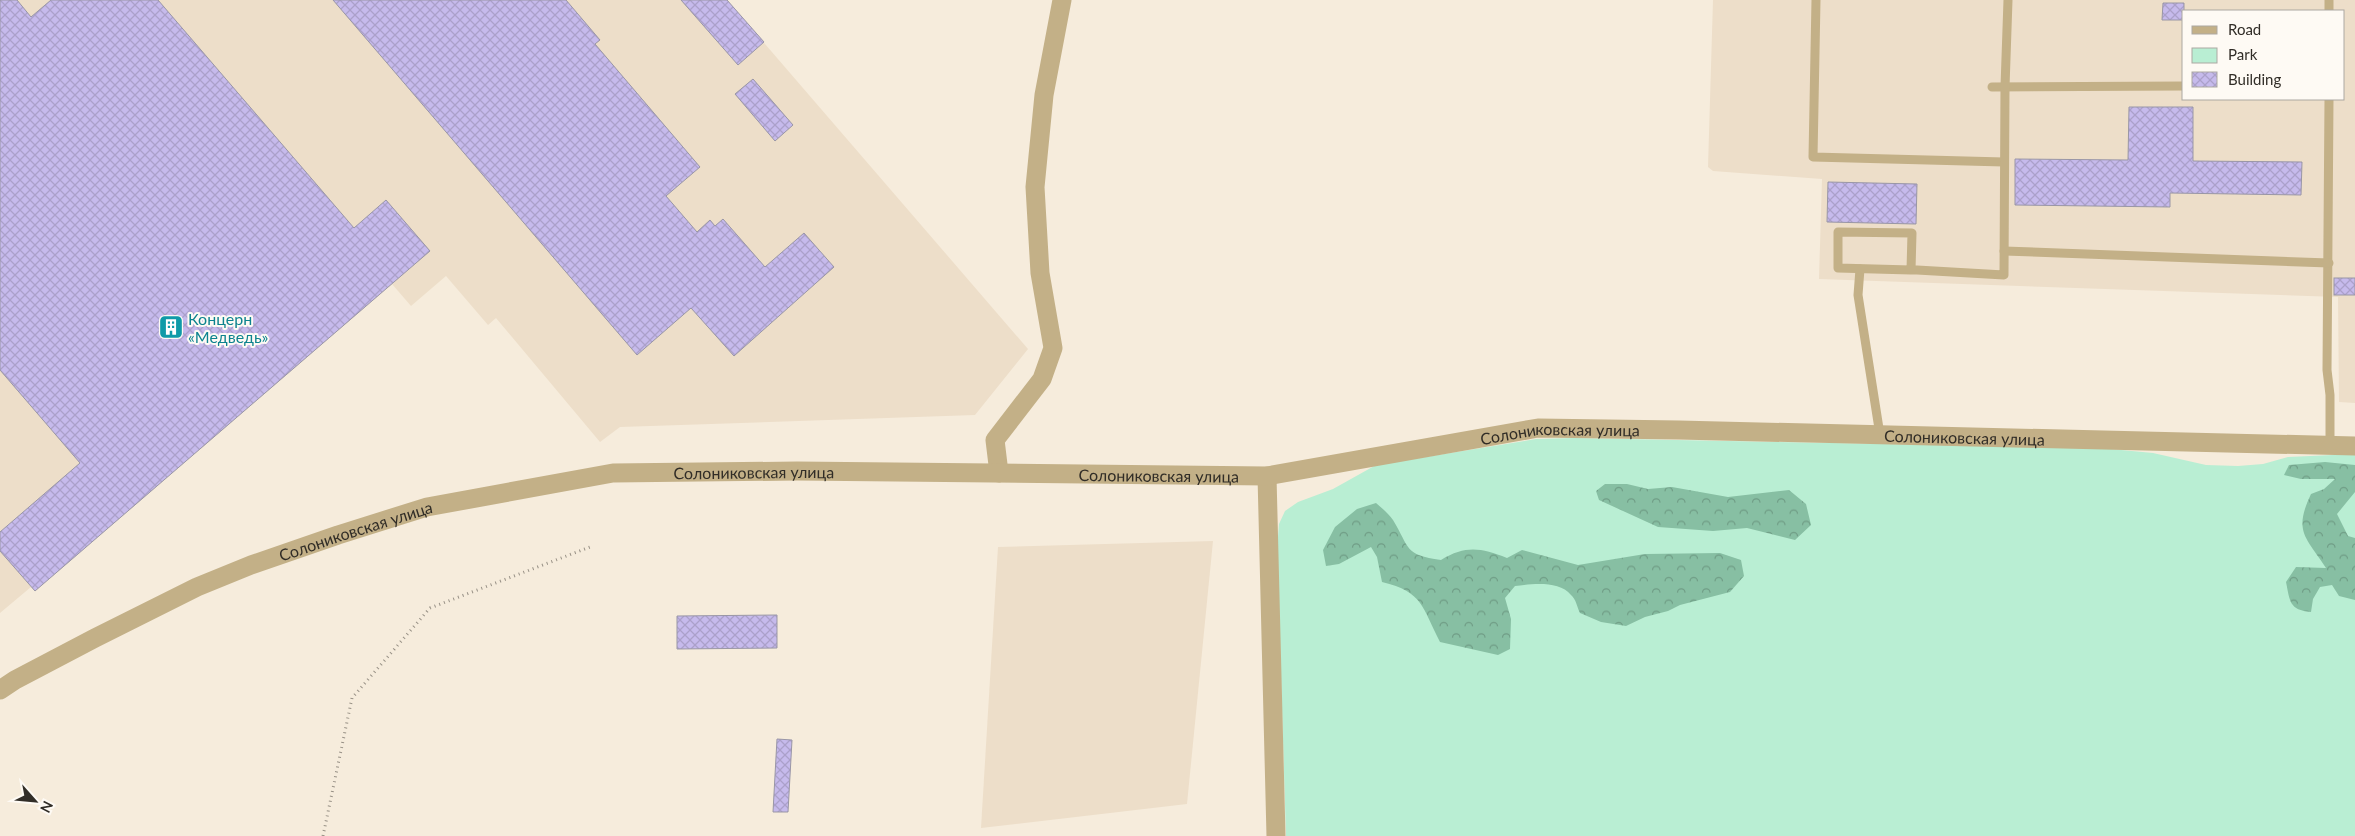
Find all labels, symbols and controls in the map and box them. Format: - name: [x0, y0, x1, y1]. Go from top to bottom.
- legend: [2182, 10, 2345, 100]
- text: Road: [2228, 20, 2261, 38]
- text: Park: [2228, 45, 2258, 63]
- text: Building: [2228, 70, 2281, 88]
- place label: Концерн «Медведь»: [188, 309, 269, 346]
- building icon: Концерн «Медведь»: [158, 314, 184, 340]
- street label: Солониковская улица: [1479, 418, 1640, 448]
- street label: Солониковская улица: [1884, 425, 2045, 448]
- street label: Солониковская улица: [673, 461, 834, 482]
- street label: Солониковская улица: [1078, 464, 1239, 485]
- street label: Солониковская улица: [276, 497, 434, 564]
- north arrow: [10, 776, 60, 826]
- text: N: [37, 798, 57, 816]

